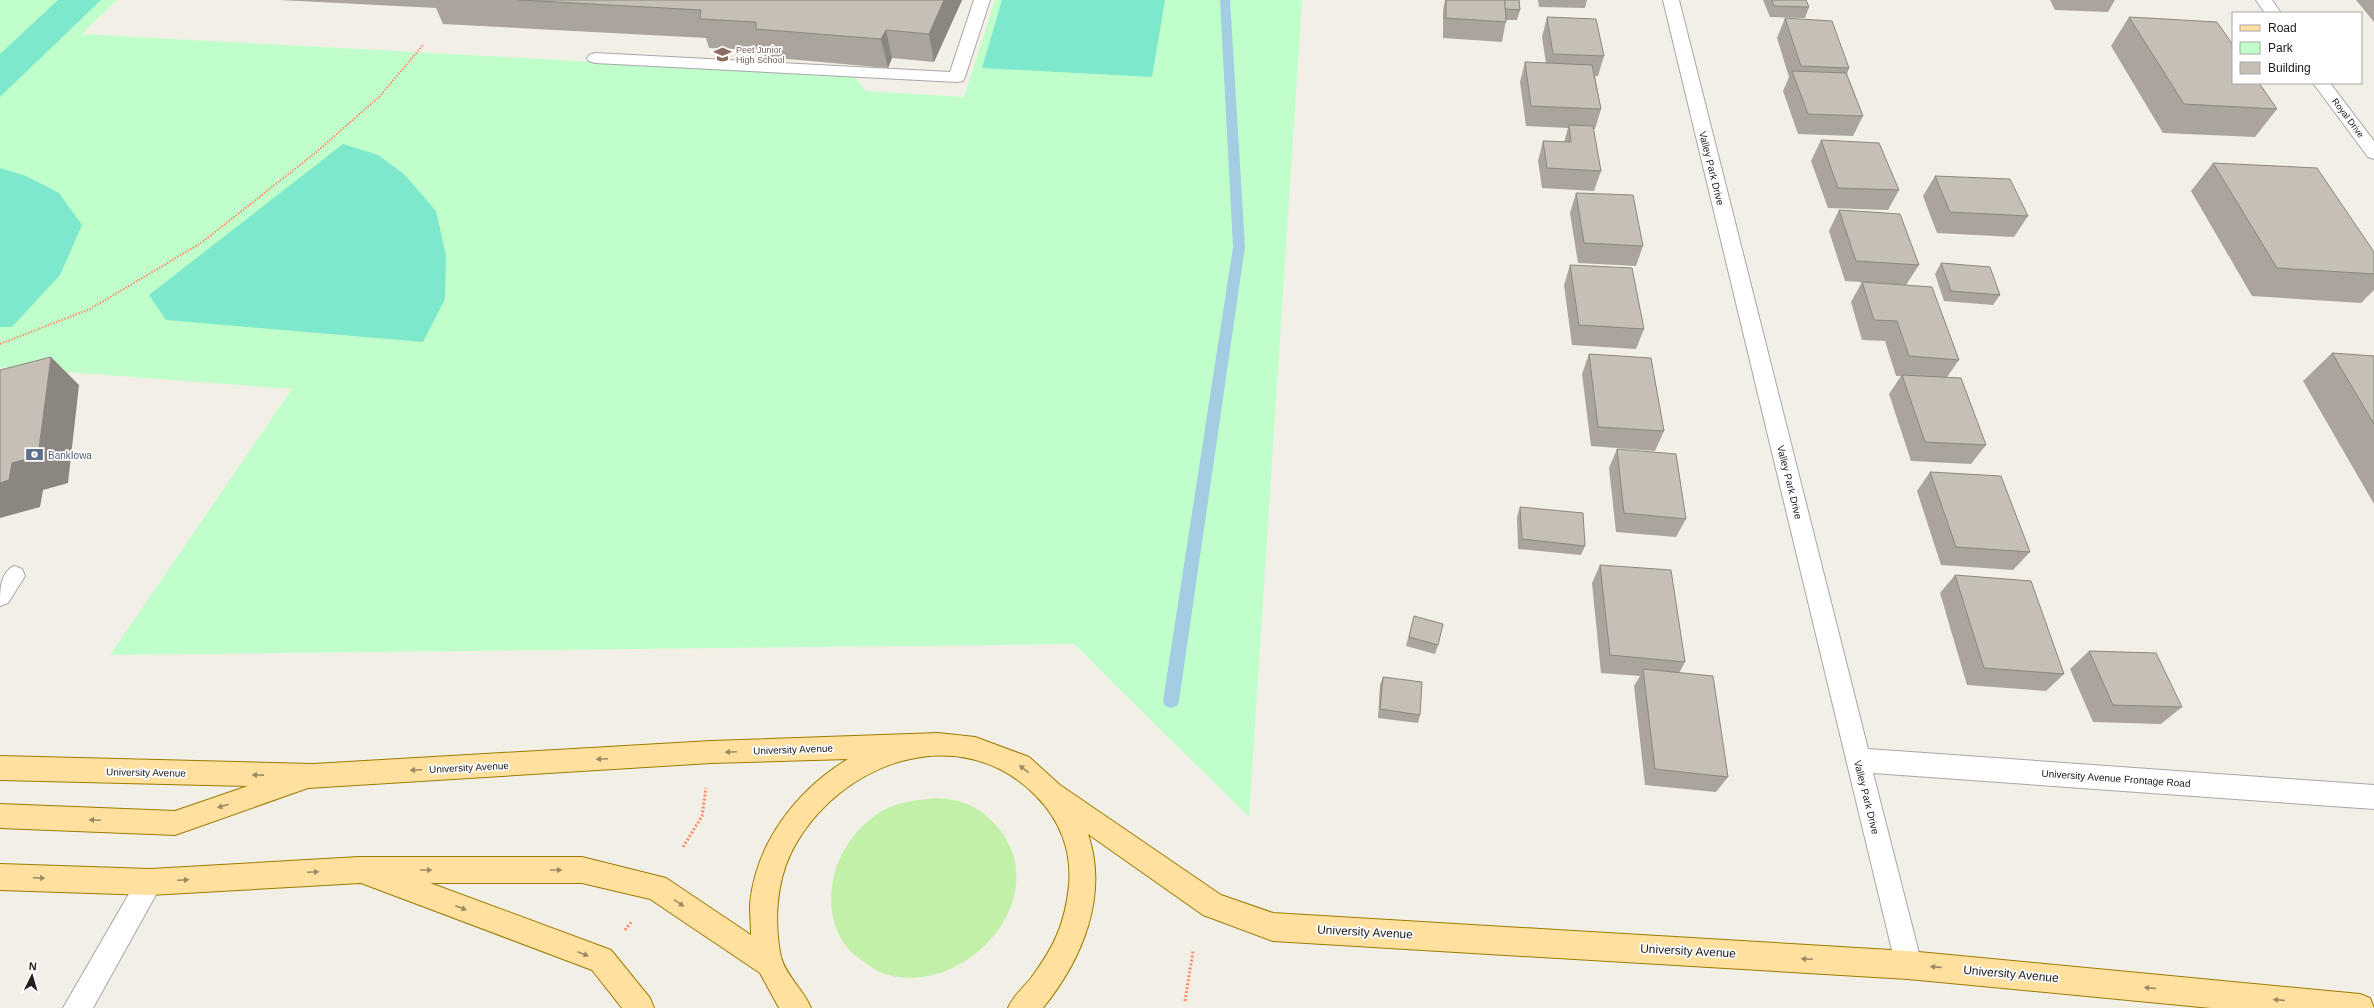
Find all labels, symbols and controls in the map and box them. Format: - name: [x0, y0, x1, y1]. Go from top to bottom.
- legend: [2232, 12, 2362, 84]
- text: Road: [2268, 21, 2297, 35]
- text: Park: [2268, 41, 2294, 55]
- school or university icon: Peet Junior High School: [713, 45, 733, 65]
- place label: Peet Junior High School: [736, 45, 785, 65]
- text: Building: [2268, 61, 2311, 75]
- street label: Royal Drive: [2330, 96, 2366, 140]
- street label: Valley Park Drive: [1697, 130, 1726, 207]
- street label: Valley Park Drive: [1775, 444, 1804, 521]
- bank icon: BankIowa: [25, 445, 45, 465]
- place label: BankIowa: [48, 450, 92, 461]
- street label: University Avenue: [753, 743, 834, 756]
- one-way arrow: [725, 748, 737, 755]
- one-way arrow: [596, 755, 608, 762]
- street label: Valley Park Drive: [1852, 759, 1881, 836]
- street label: University Avenue: [429, 760, 510, 775]
- one-way arrow: [1019, 765, 1030, 773]
- street label: University Avenue: [106, 766, 186, 779]
- one-way arrow: [410, 767, 422, 774]
- street label: University Avenue Frontage Road: [2041, 768, 2191, 789]
- one-way arrow: [251, 772, 264, 778]
- one-way arrow: [216, 804, 228, 810]
- one-way arrow: [89, 816, 101, 823]
- one-way arrow: [420, 867, 433, 873]
- one-way arrow: [550, 867, 563, 873]
- one-way arrow: [307, 869, 319, 876]
- one-way arrow: [33, 875, 46, 881]
- one-way arrow: [177, 876, 189, 883]
- one-way arrow: [674, 899, 684, 907]
- one-way arrow: [455, 906, 467, 912]
- street label: University Avenue: [1317, 923, 1414, 942]
- street label: University Avenue: [1640, 942, 1737, 961]
- one-way arrow: [577, 951, 589, 957]
- one-way arrow: [1801, 955, 1813, 962]
- north arrow: [12, 956, 52, 996]
- text: N: [28, 960, 37, 972]
- street label: University Avenue: [1963, 963, 2060, 985]
- one-way arrow: [1930, 964, 1943, 971]
- one-way arrow: [2143, 984, 2156, 991]
- one-way arrow: [2273, 997, 2285, 1004]

